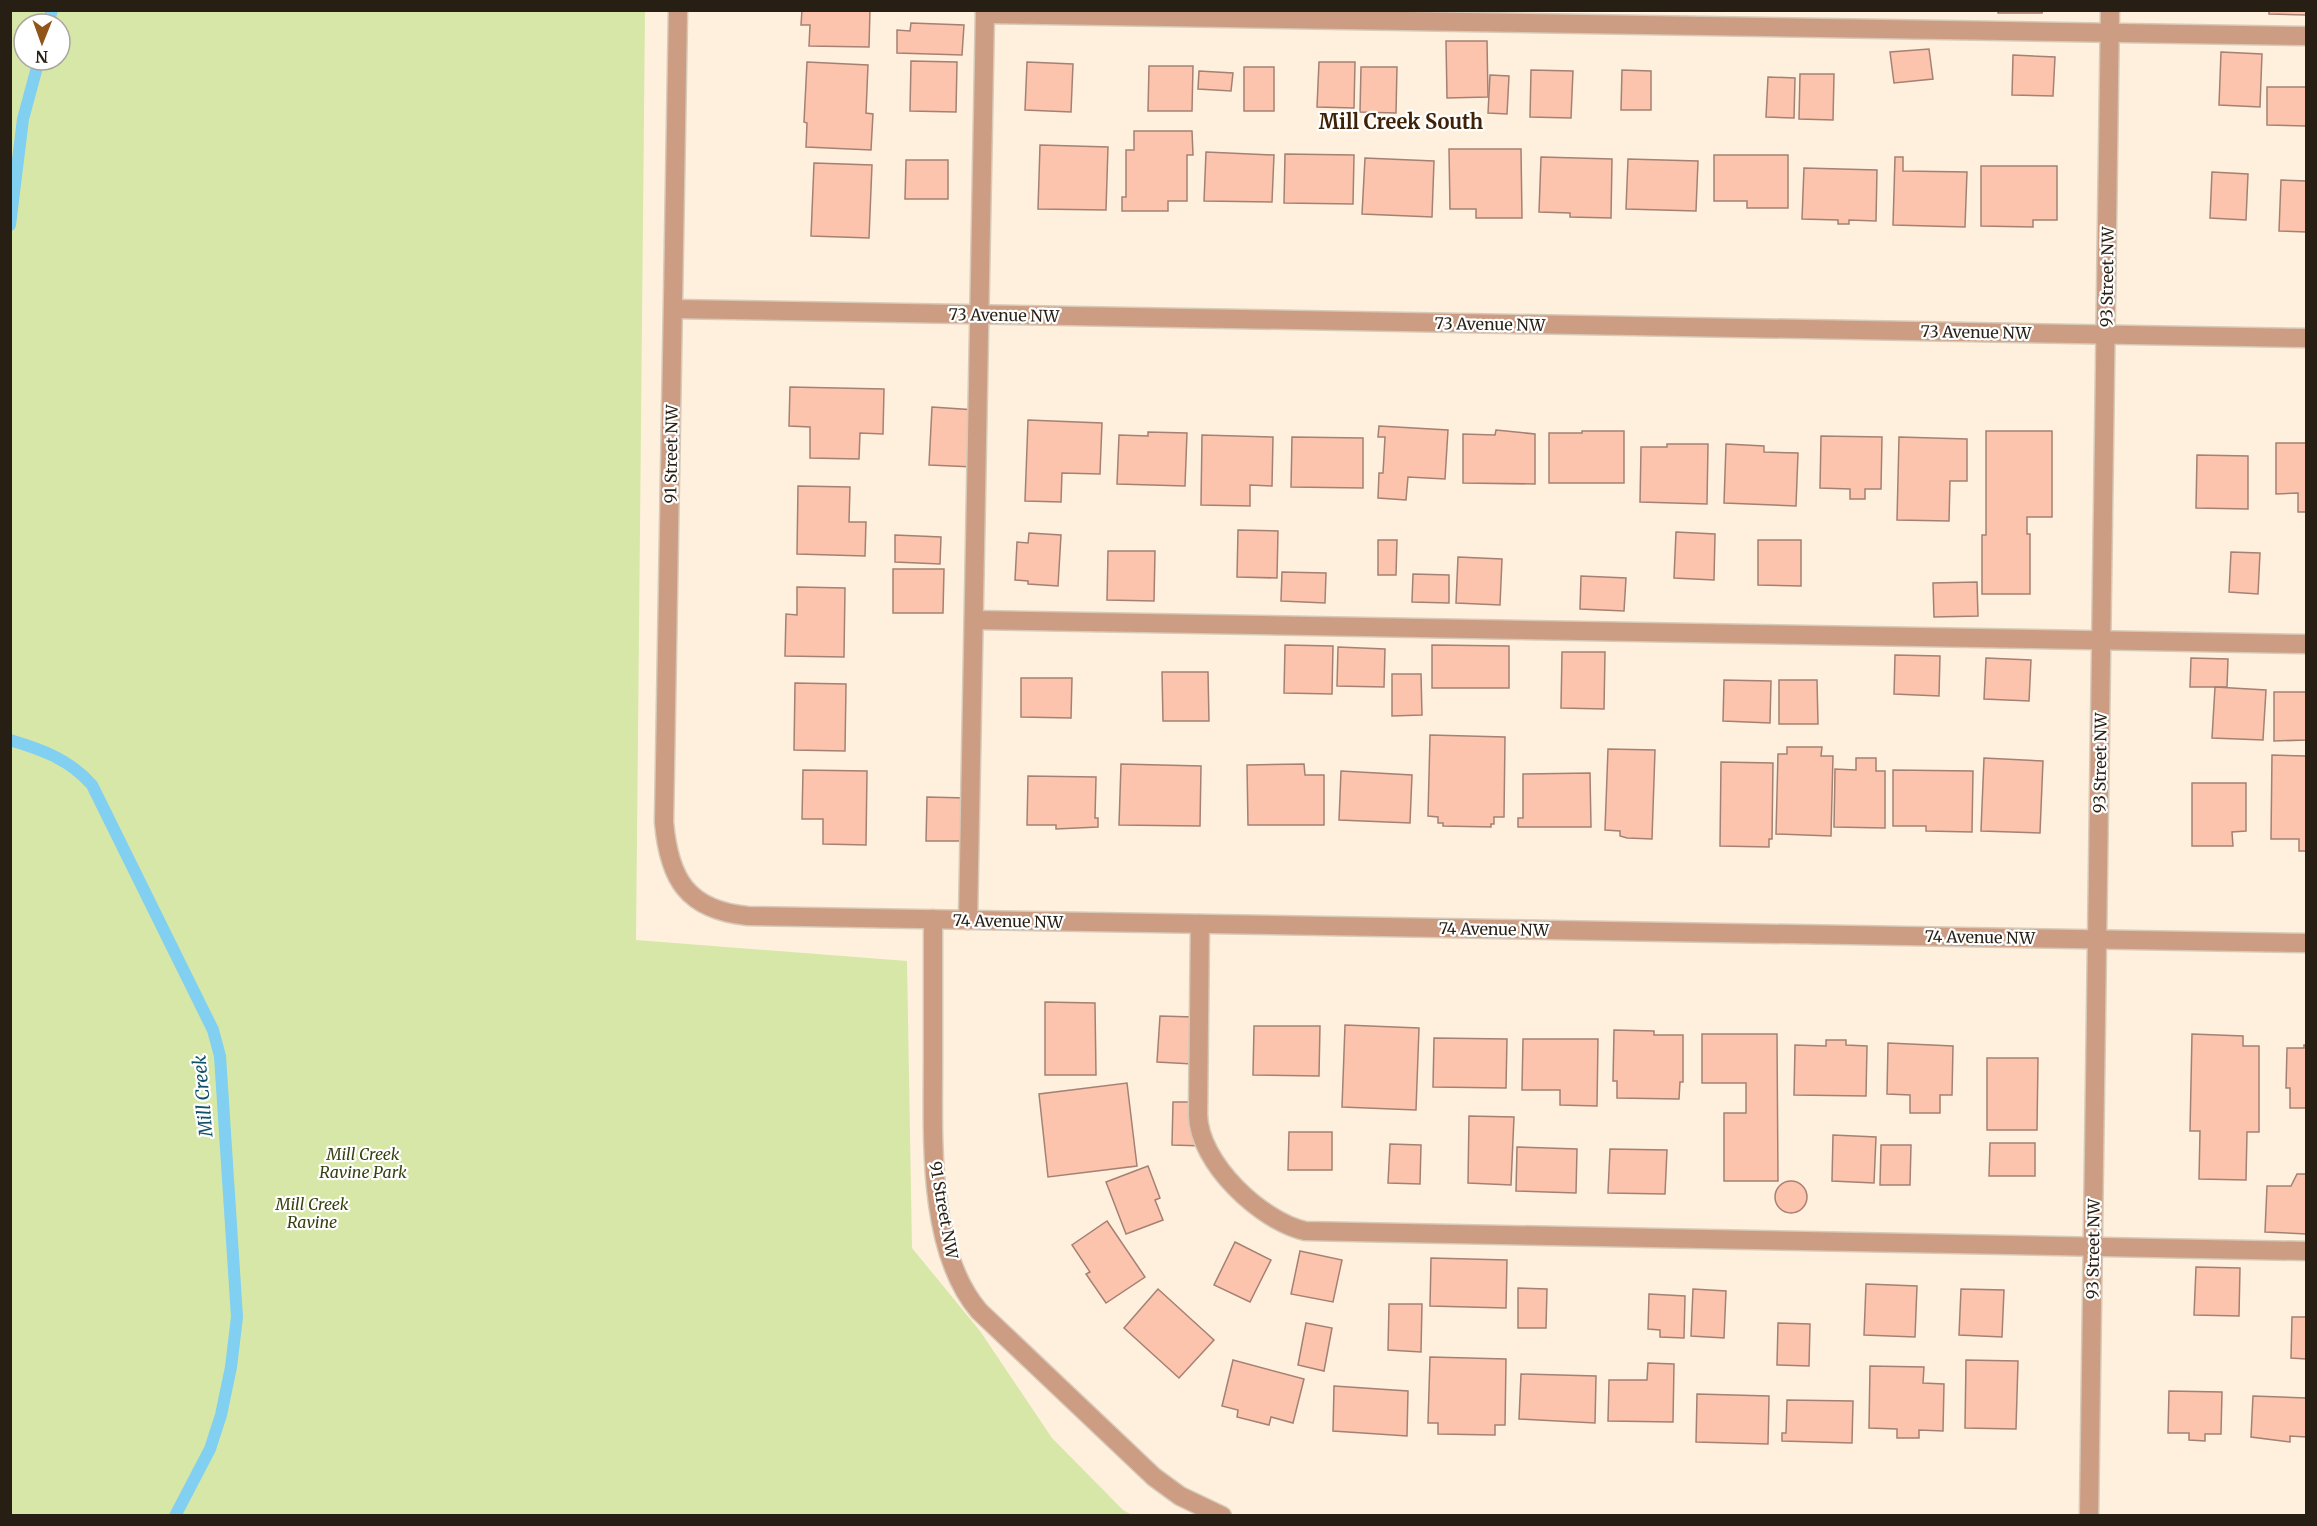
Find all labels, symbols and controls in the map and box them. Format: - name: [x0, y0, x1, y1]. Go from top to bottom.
- north arrow: [12, 12, 72, 72]
- text: N: [35, 47, 48, 67]
- district label: Mill Creek South: [1319, 109, 1484, 134]
- street label: 93 Street NW: [2096, 226, 2118, 327]
- street label: 73 Avenue NW: [948, 304, 1061, 326]
- street label: 73 Avenue NW: [1434, 313, 1547, 335]
- street label: 73 Avenue NW: [1920, 321, 2033, 343]
- street label: 91 Street NW: [660, 403, 682, 503]
- street label: 93 Street NW: [2089, 712, 2111, 813]
- street label: 74 Avenue NW: [953, 910, 1064, 932]
- street label: 74 Avenue NW: [1439, 918, 1550, 940]
- street label: 74 Avenue NW: [1925, 926, 2036, 948]
- water label: Mill Creek: [187, 1054, 218, 1139]
- park label: Mill Creek Ravine Park: [319, 1144, 407, 1182]
- street label: 91 Street NW: [926, 1160, 963, 1261]
- park label: Mill Creek Ravine: [275, 1194, 349, 1232]
- street label: 93 Street NW: [2082, 1198, 2104, 1299]

